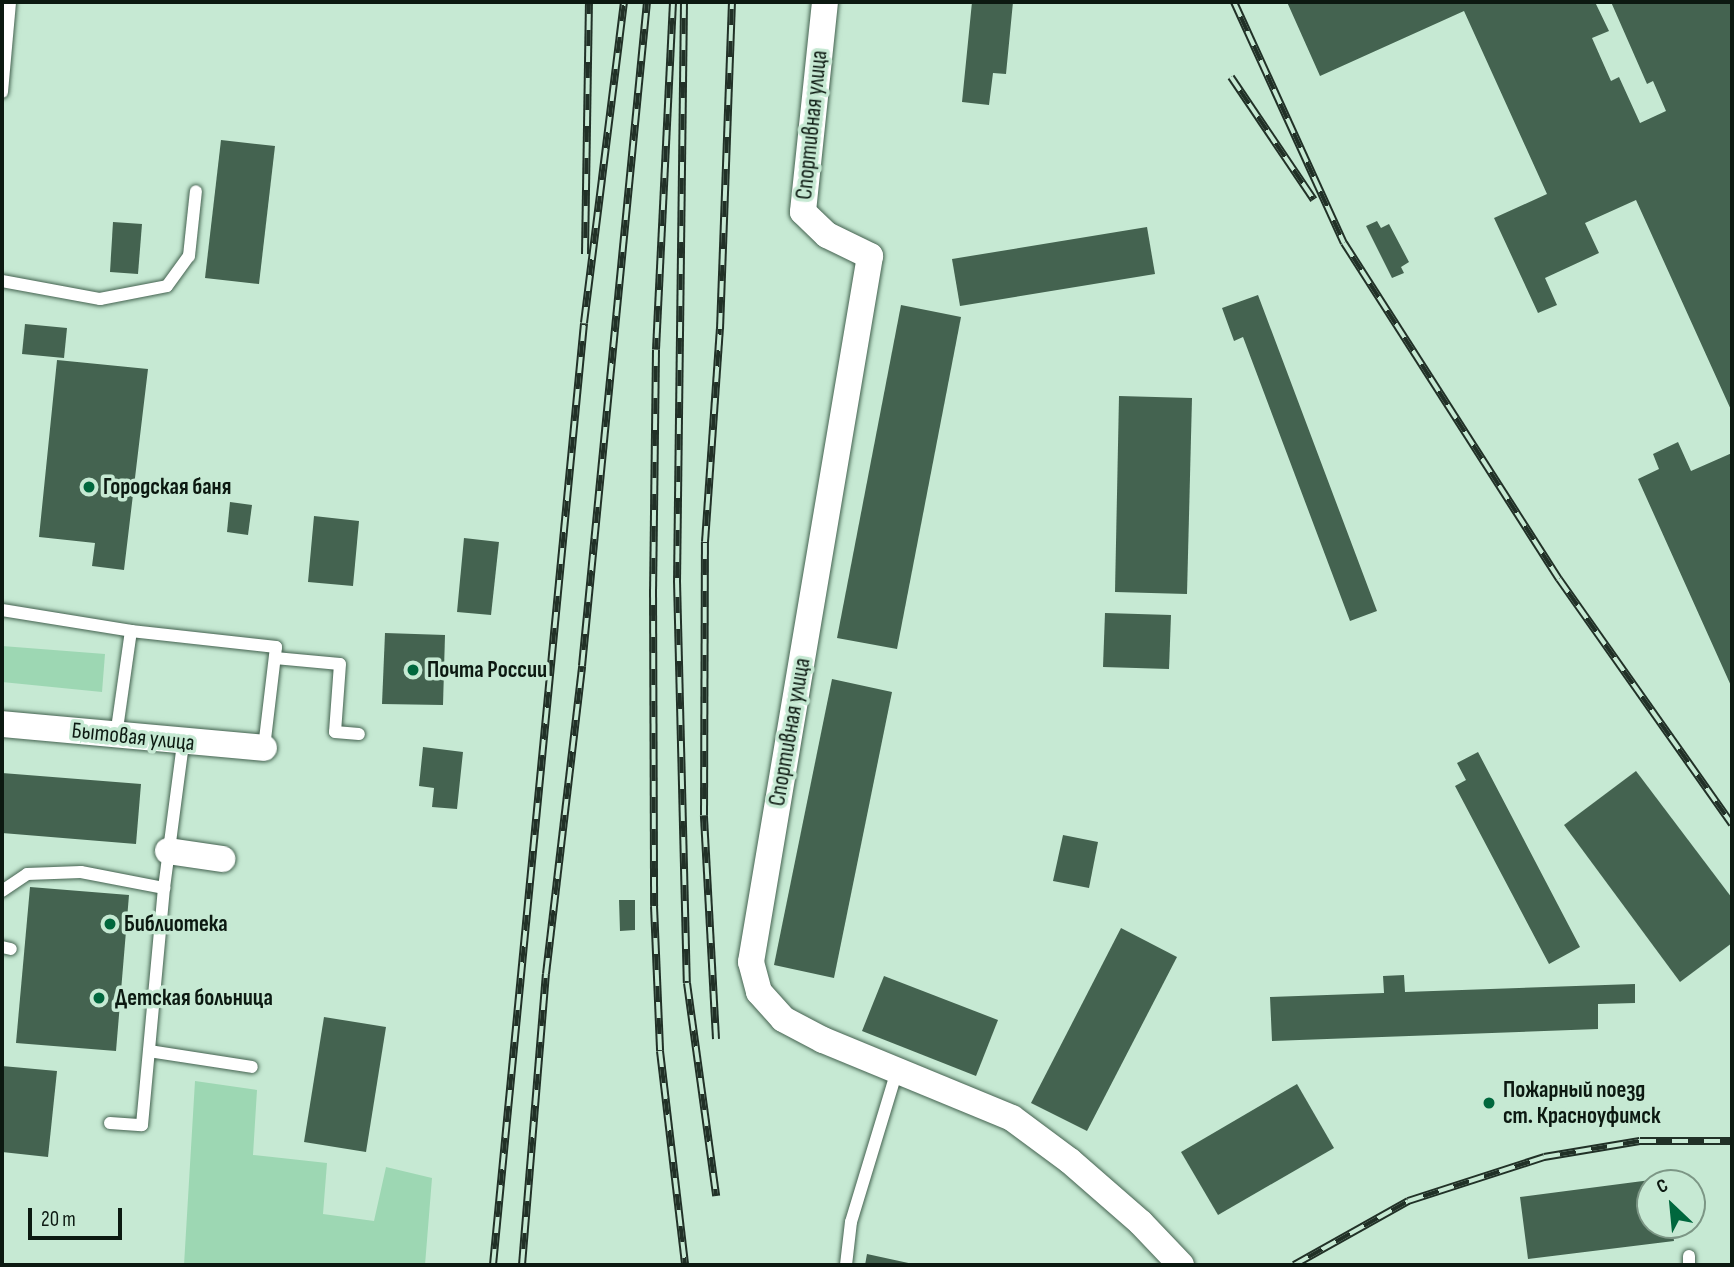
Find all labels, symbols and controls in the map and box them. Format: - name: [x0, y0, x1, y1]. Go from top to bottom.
- street label: Спортивная улица: [790, 49, 834, 201]
- place label: Городская баня: [103, 473, 231, 501]
- marker: Городская баня: [81, 479, 97, 495]
- place label: Почта России: [427, 656, 547, 684]
- street label: Спортивная улица: [763, 656, 817, 808]
- marker: Почта России: [405, 662, 421, 678]
- street label: Бытовая улица: [70, 717, 196, 757]
- place label: Библиотека: [124, 910, 228, 938]
- marker: Библиотека: [102, 916, 118, 932]
- place label: Детская больница: [115, 984, 273, 1012]
- marker: Детская больница: [89, 988, 109, 1008]
- place label: Пожарный поезд ст. Красноуфимск: [1503, 1076, 1661, 1130]
- marker: Пожарный поезд ст. Красноуфимск: [1481, 1095, 1497, 1111]
- north arrow: [1636, 1169, 1706, 1239]
- text: С: [1653, 1174, 1672, 1199]
- scale bar: [32, 1194, 126, 1238]
- text: 20 m: [41, 1207, 76, 1232]

